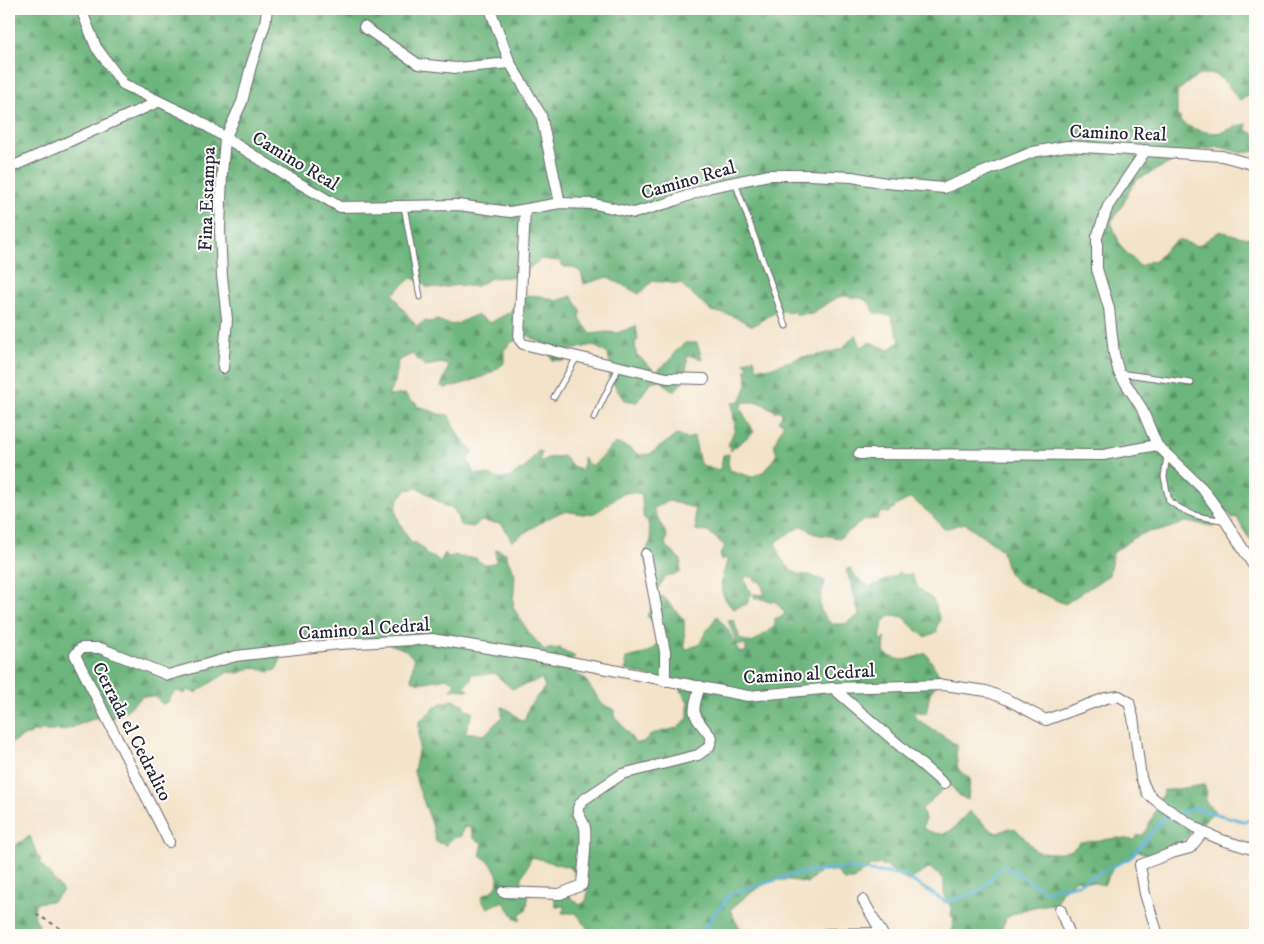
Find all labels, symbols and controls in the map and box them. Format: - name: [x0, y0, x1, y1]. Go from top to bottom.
- street label: Camino Real: [1069, 120, 1167, 147]
- street label: Camino Real: [248, 126, 343, 196]
- street label: Fina Estampa: [194, 146, 221, 252]
- street label: Camino Real: [639, 156, 739, 205]
- street label: Camino al Cedral: [298, 613, 431, 646]
- street label: Cerrada el Cedralito: [87, 658, 177, 805]
- street label: Camino al Cedral: [743, 660, 876, 689]

